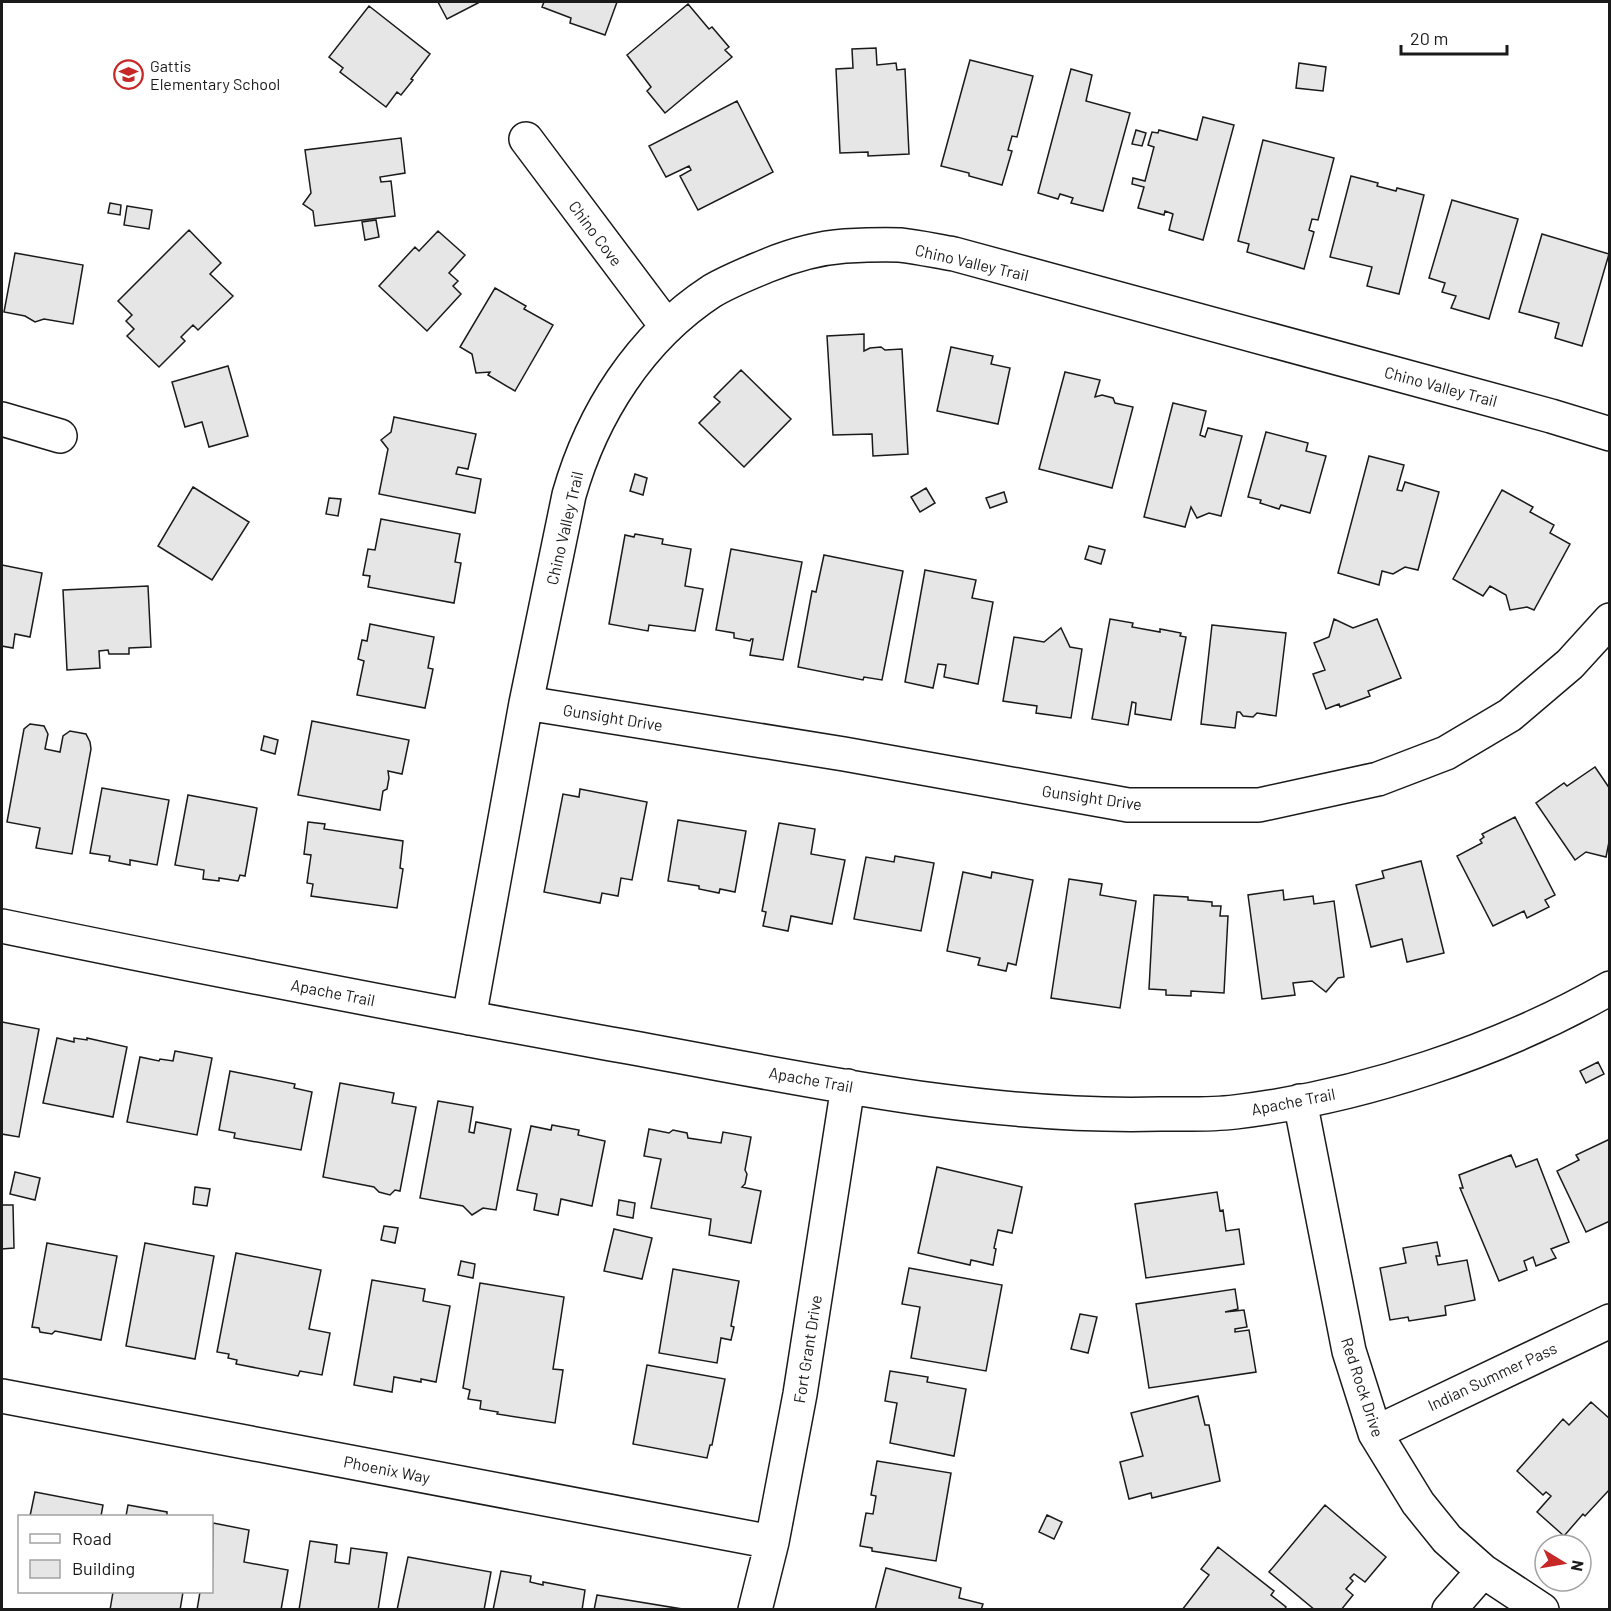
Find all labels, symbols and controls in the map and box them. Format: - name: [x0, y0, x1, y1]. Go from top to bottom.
- scale bar: [1401, 18, 1508, 56]
- text: 20 m: [1410, 27, 1448, 49]
- place label: Gattis Elementary School: [150, 56, 280, 93]
- school or university icon: Gattis Elementary School: [113, 58, 145, 90]
- street label: Chino Cove: [565, 197, 627, 269]
- street label: Chino Valley Trail: [913, 240, 1031, 284]
- street label: Chino Valley Trail: [1383, 362, 1499, 410]
- street label: Chino Valley Trail: [542, 469, 586, 587]
- street label: Gunsight Drive: [562, 700, 664, 734]
- street label: Gunsight Drive: [1041, 781, 1143, 813]
- street label: Apache Trail: [289, 975, 377, 1009]
- street label: Apache Trail: [767, 1062, 855, 1096]
- street label: Apache Trail: [1249, 1084, 1337, 1118]
- street label: Fort Grant Drive: [789, 1294, 825, 1404]
- street label: Red Rock Drive: [1338, 1335, 1388, 1439]
- street label: Indian Summer Pass: [1425, 1338, 1559, 1414]
- street label: Phoenix Way: [342, 1451, 432, 1487]
- legend: [18, 1515, 213, 1593]
- text: Road: [72, 1527, 112, 1549]
- north arrow: [1533, 1533, 1593, 1593]
- text: Building: [72, 1557, 135, 1579]
- text: N: [1568, 1559, 1589, 1573]

